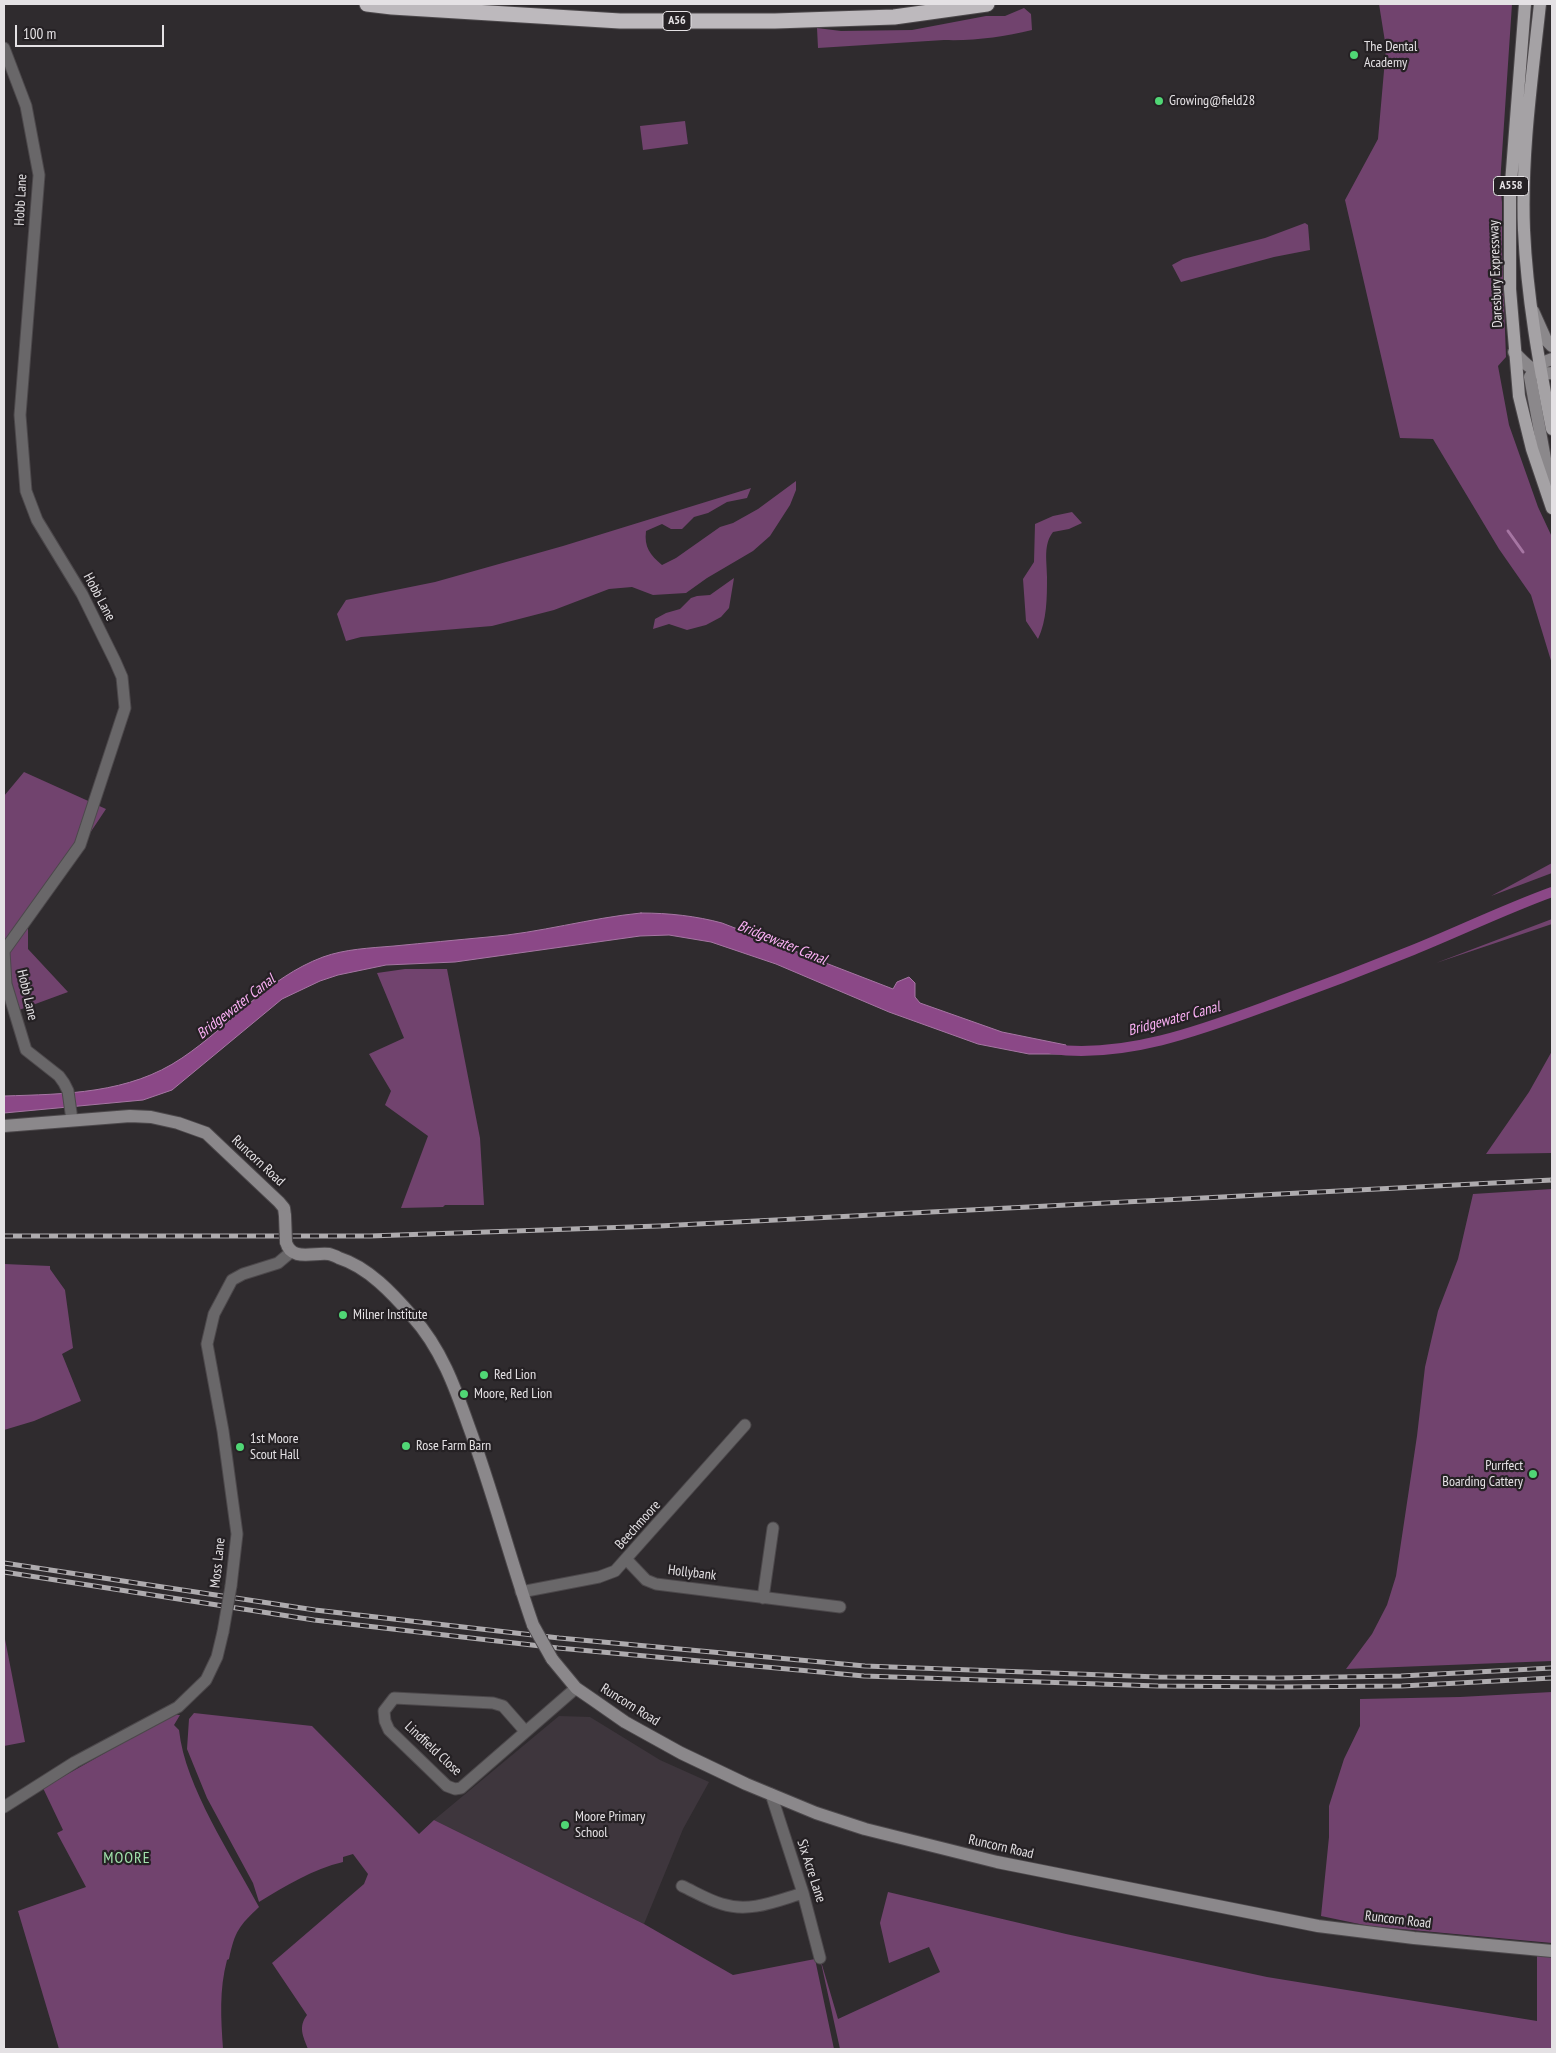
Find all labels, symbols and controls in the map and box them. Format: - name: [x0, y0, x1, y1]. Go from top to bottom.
- road number: A56: [663, 12, 691, 30]
- scale bar: [18, 15, 166, 47]
- text: 100 m: [23, 24, 56, 43]
- place label: The Dental Academy: [1364, 39, 1417, 72]
- marker: The Dental Academy: [1348, 49, 1360, 61]
- place label: Growing@field28: [1169, 93, 1255, 109]
- marker: Growing@field28: [1153, 95, 1165, 107]
- street label: Hobb Lane: [11, 174, 31, 226]
- road number: A558: [1494, 177, 1528, 196]
- street label: Daresbury Expressway: [1486, 220, 1506, 328]
- street label: Hobb Lane: [79, 570, 119, 624]
- water label: Bridgewater Canal: [735, 917, 829, 969]
- street label: Hobb Lane: [13, 968, 41, 1022]
- water label: Bridgewater Canal: [193, 971, 279, 1043]
- water label: Bridgewater Canal: [1126, 998, 1222, 1040]
- street label: Runcorn Road: [228, 1132, 288, 1190]
- place label: Milner Institute: [353, 1307, 427, 1323]
- marker: Milner Institute: [337, 1309, 349, 1321]
- place label: Red Lion: [494, 1367, 536, 1383]
- marker: Red Lion: [478, 1369, 490, 1381]
- place label: Moore, Red Lion: [474, 1386, 552, 1402]
- marker: Moore, Red Lion: [458, 1388, 470, 1400]
- place label: 1st Moore Scout Hall: [250, 1431, 299, 1464]
- place label: Rose Farm Barn: [416, 1438, 491, 1454]
- marker: Rose Farm Barn: [400, 1440, 412, 1452]
- marker: 1st Moore Scout Hall: [234, 1441, 246, 1453]
- place label: Purrfect Boarding Cattery: [1442, 1458, 1523, 1490]
- marker: Purrfect Boarding Cattery: [1527, 1468, 1539, 1480]
- street label: Beechmoore: [612, 1497, 664, 1553]
- street label: Moss Lane: [207, 1537, 229, 1589]
- street label: Hollybank: [667, 1562, 717, 1584]
- street label: Runcorn Road: [597, 1680, 663, 1730]
- street label: Lindfield Close: [401, 1718, 465, 1780]
- place label: Moore Primary School: [575, 1809, 645, 1841]
- marker: Moore Primary School: [559, 1819, 571, 1831]
- street label: Runcorn Road: [967, 1831, 1035, 1863]
- street label: Six Acre Lane: [793, 1838, 829, 1904]
- district label: MOORE: [103, 1848, 151, 1868]
- street label: Runcorn Road: [1364, 1908, 1432, 1932]

